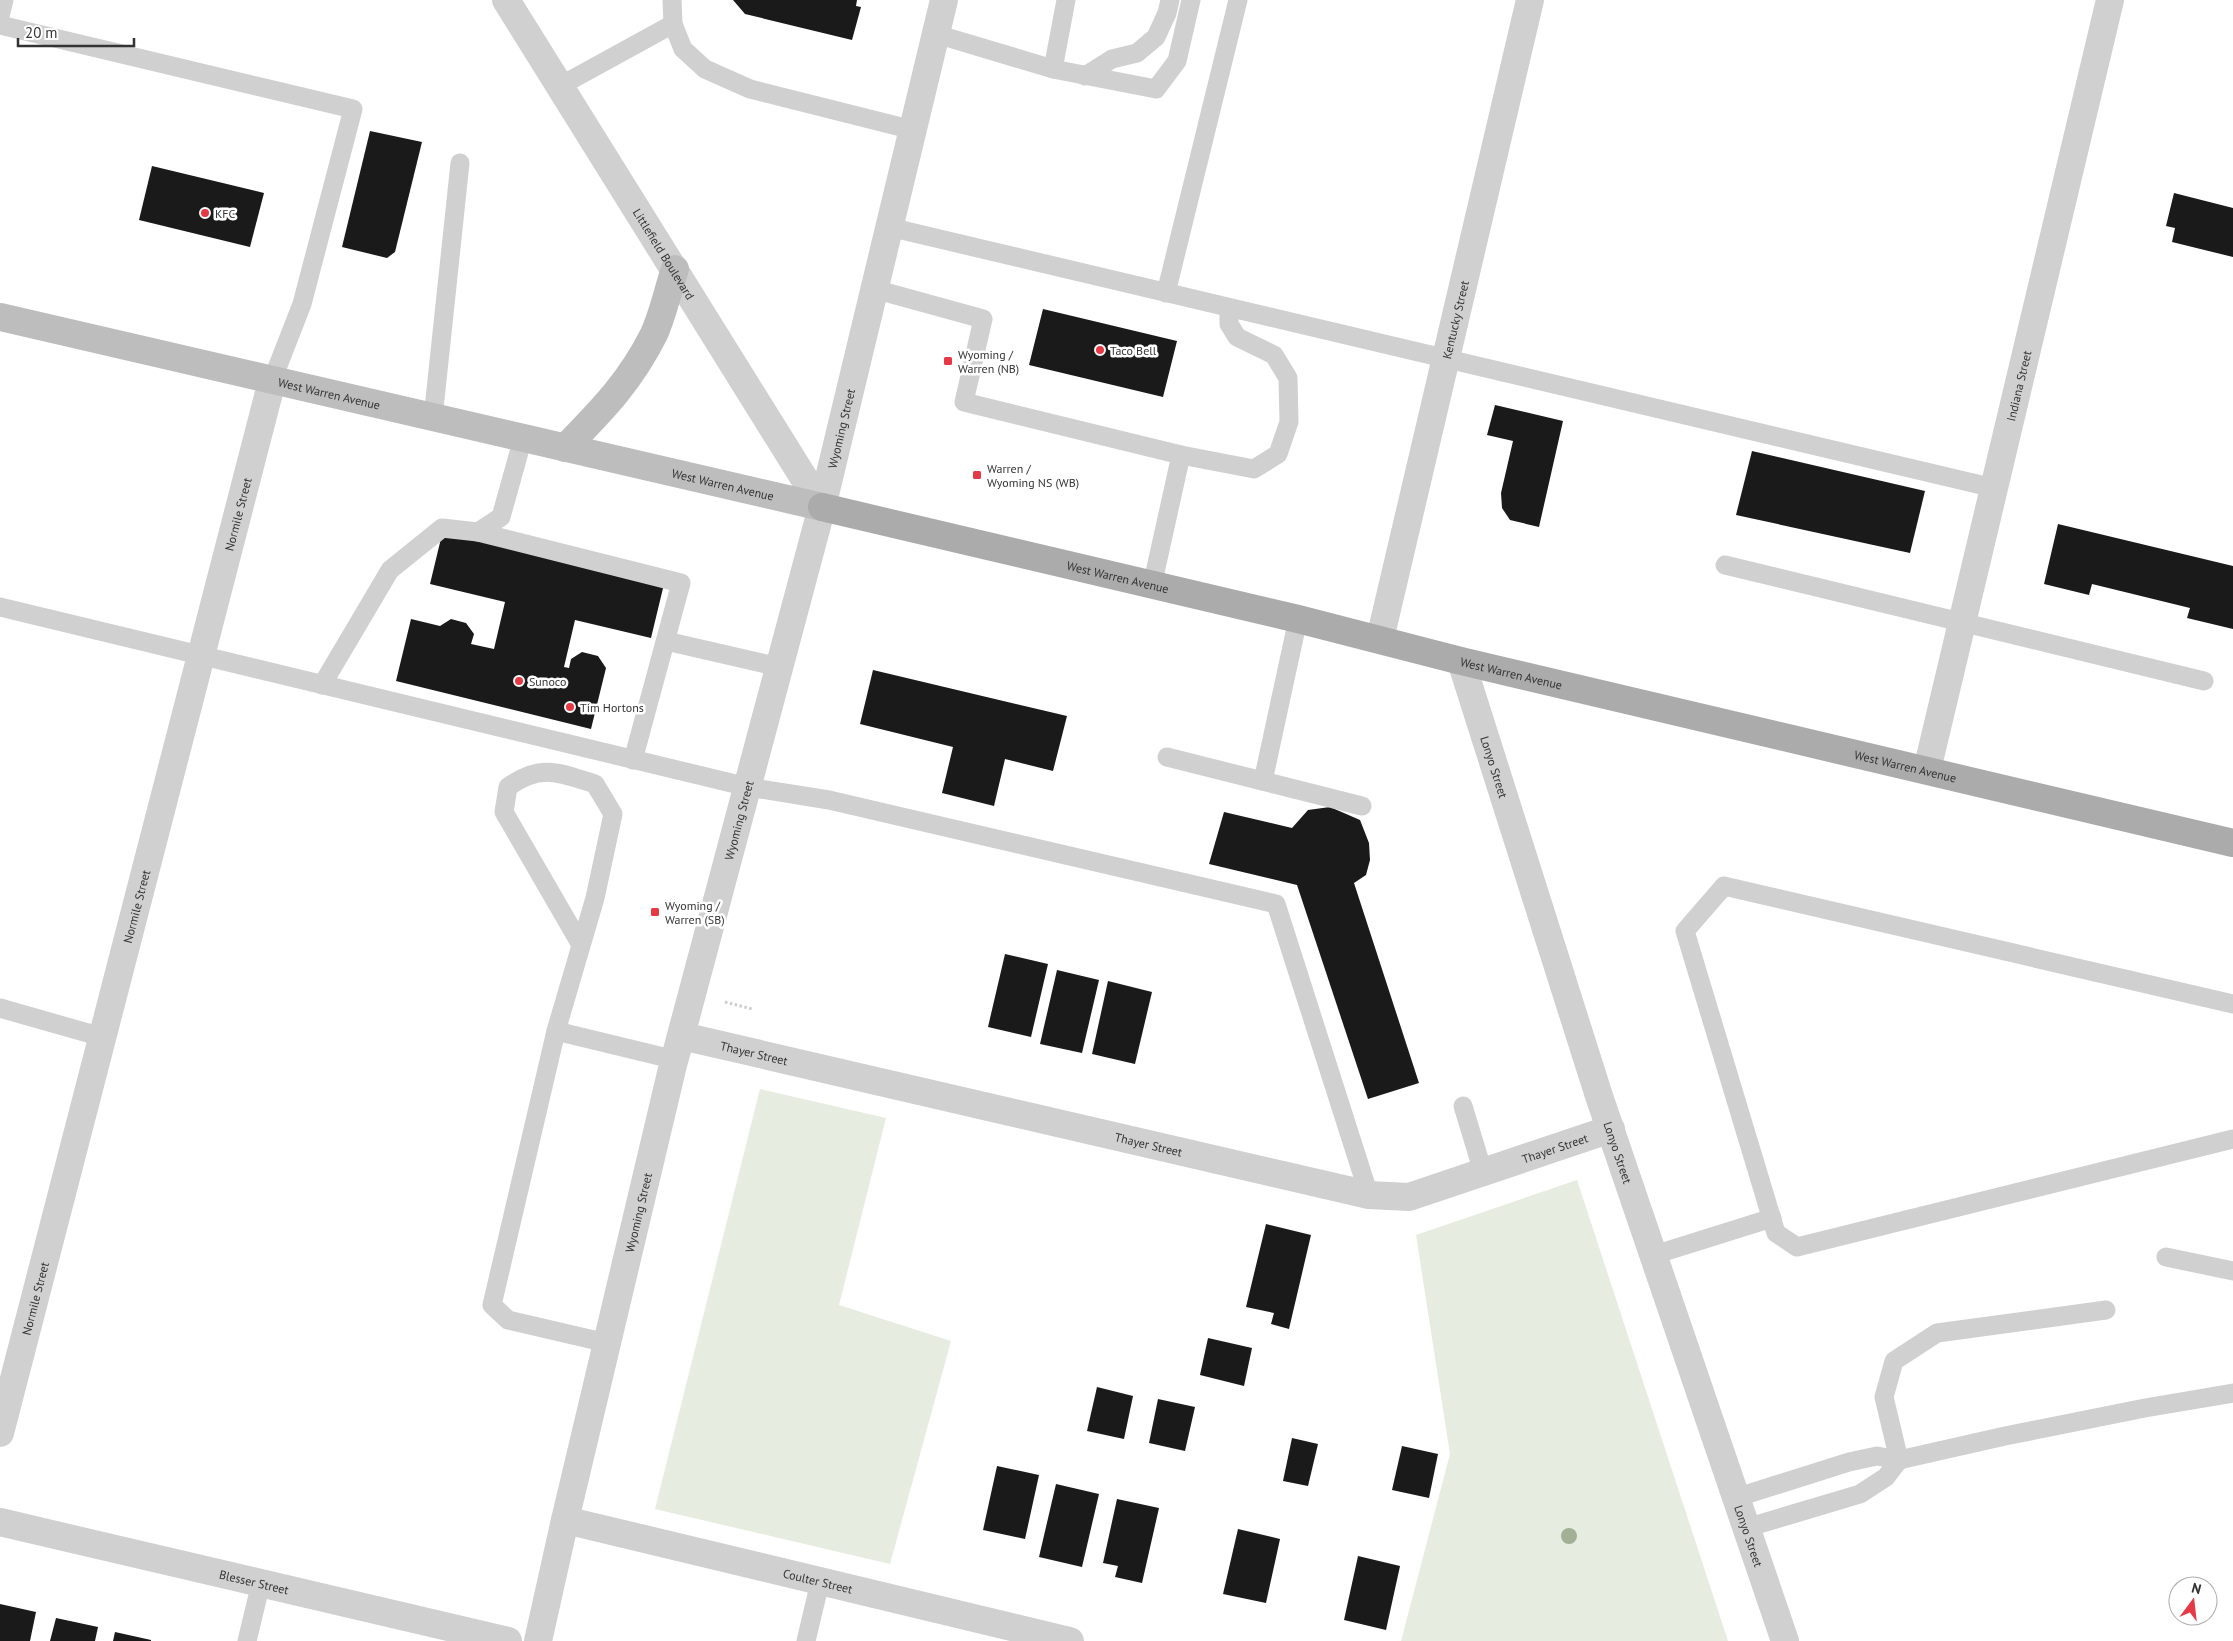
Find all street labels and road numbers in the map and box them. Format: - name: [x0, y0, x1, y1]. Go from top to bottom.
- street label: Littlefield Boulevard: [630, 205, 698, 302]
- street label: Kentucky Street: [1438, 279, 1471, 360]
- street label: Indiana Street: [2003, 349, 2034, 423]
- street label: West Warren Avenue: [277, 374, 382, 412]
- street label: Wyoming Street: [824, 387, 858, 470]
- street label: West Warren Avenue: [670, 465, 775, 503]
- street label: Normile Street: [221, 476, 254, 552]
- street label: West Warren Avenue: [1065, 557, 1170, 596]
- street label: West Warren Avenue: [1459, 654, 1564, 692]
- street label: Lonyo Street: [1478, 734, 1511, 800]
- street label: West Warren Avenue: [1853, 747, 1958, 785]
- street label: Wyoming Street: [721, 779, 756, 862]
- street label: Normile Street: [120, 868, 153, 945]
- street label: Thayer Street: [719, 1038, 789, 1068]
- street label: Lonyo Street: [1601, 1120, 1636, 1185]
- street label: Thayer Street: [1113, 1129, 1184, 1159]
- street label: Thayer Street: [1520, 1130, 1590, 1166]
- street label: Wyoming Street: [621, 1171, 655, 1254]
- street label: Normile Street: [18, 1260, 51, 1337]
- street label: Lonyo Street: [1732, 1503, 1767, 1569]
- street label: Coulter Street: [782, 1565, 854, 1596]
- street label: Blesser Street: [218, 1566, 290, 1597]

